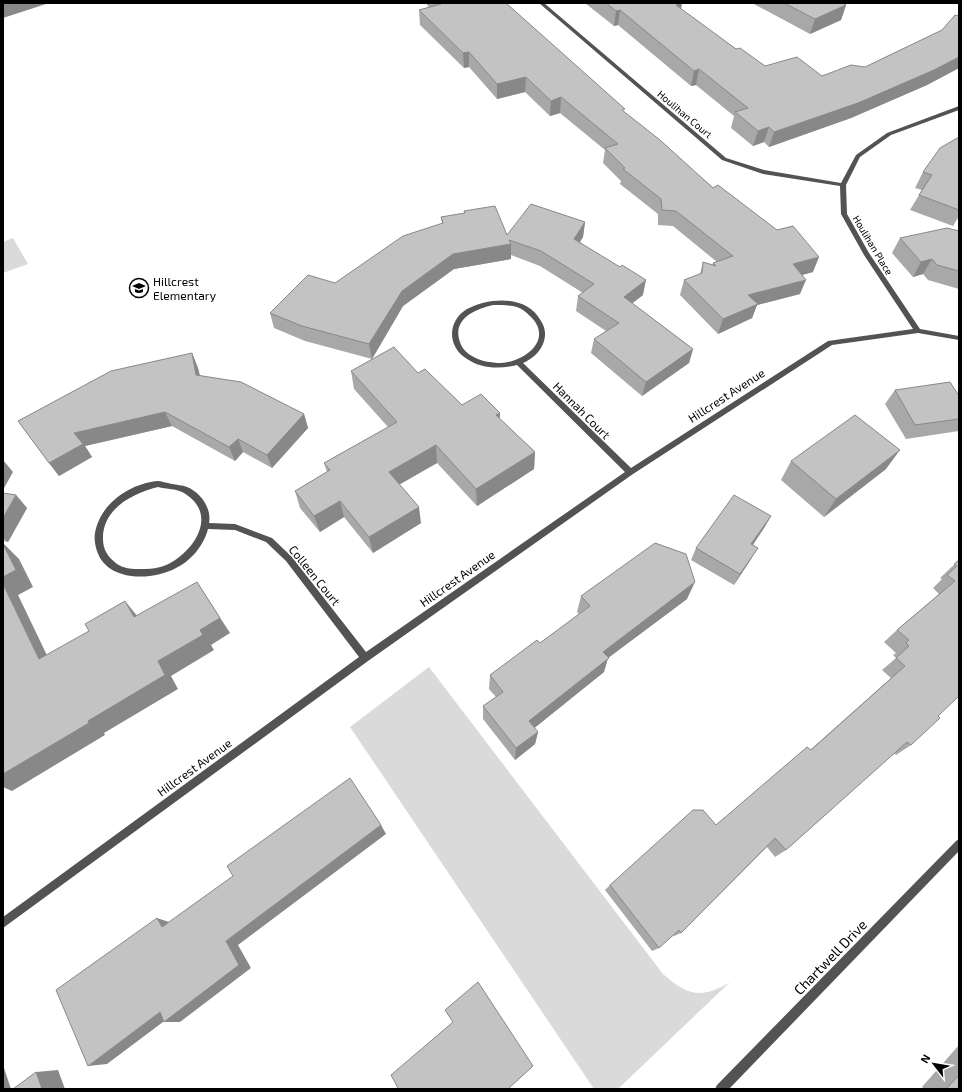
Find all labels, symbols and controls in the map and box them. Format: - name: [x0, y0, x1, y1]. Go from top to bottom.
- street label: Houlihan Court: [655, 88, 715, 140]
- street label: Houlihan Place: [851, 213, 895, 277]
- place label: Hillcrest Elementary: [153, 274, 217, 302]
- school or university icon: Hillcrest Elementary: [128, 277, 150, 299]
- street label: Hillcrest Avenue: [685, 365, 767, 425]
- street label: Hannah Court: [551, 379, 614, 442]
- street label: Colleen Court: [287, 542, 344, 608]
- street label: Hillcrest Avenue: [417, 547, 497, 609]
- street label: Hillcrest Avenue: [154, 735, 234, 799]
- street label: Chartwell Drive: [790, 916, 870, 998]
- north arrow: [914, 1044, 954, 1084]
- text: N: [917, 1052, 933, 1065]

